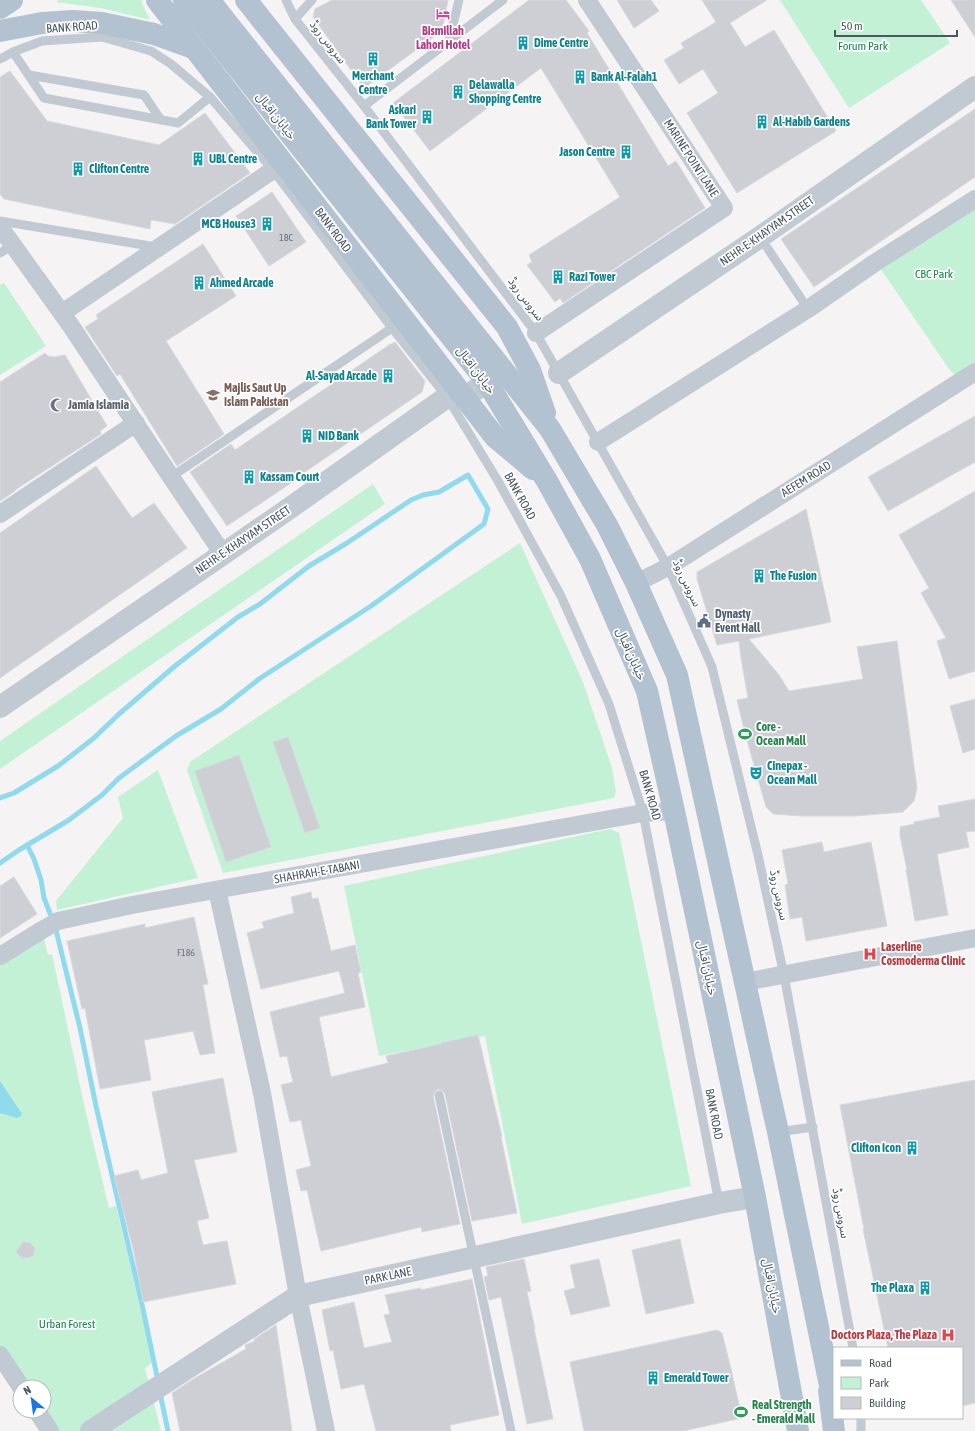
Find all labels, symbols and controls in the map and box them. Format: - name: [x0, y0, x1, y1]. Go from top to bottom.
- hotel icon: Bismillah Lahori Hotel: [435, 6, 451, 22]
- scale bar: [835, 12, 957, 38]
- street label: سروس روڈ: [307, 17, 350, 66]
- street label: BANK ROAD: [46, 18, 99, 36]
- text: 50 m: [841, 19, 863, 33]
- place label: Bismillah Lahori Hotel: [416, 24, 471, 52]
- building icon: Dime Centre: [515, 35, 531, 51]
- place label: Dime Centre: [534, 36, 589, 50]
- park label: Forum Park: [838, 39, 889, 53]
- building icon: Merchant Centre: [365, 51, 381, 67]
- place label: Merchant Centre: [352, 69, 395, 97]
- building icon: Bank Al-Falah1: [572, 69, 588, 85]
- place label: Bank Al-Falah1: [591, 70, 658, 84]
- place label: Delawalla Shopping Centre: [469, 78, 542, 106]
- building icon: Delawalla Shopping Centre: [450, 84, 466, 100]
- street label: خیابان اقبال: [253, 90, 299, 142]
- place label: Askari Bank Tower: [366, 103, 416, 131]
- building icon: Askari Bank Tower: [419, 109, 435, 125]
- building icon: Al-Habib Gardens: [754, 114, 770, 130]
- place label: Al-Habib Gardens: [772, 115, 851, 129]
- street label: MARINE POINT LANE: [661, 117, 721, 199]
- building icon: Jason Centre: [618, 144, 634, 160]
- place label: Jason Centre: [558, 145, 616, 159]
- building icon: UBL Centre: [190, 151, 206, 167]
- place label: UBL Centre: [209, 152, 258, 166]
- building icon: Clifton Centre: [70, 161, 86, 177]
- place label: Clifton Centre: [89, 162, 150, 176]
- street label: NEHR-E-KHAYYAM STREET: [717, 193, 817, 269]
- street label: BANK ROAD: [312, 205, 354, 255]
- building icon: MCB House3: [259, 216, 275, 232]
- place label: MCB House3: [201, 217, 256, 231]
- house number: 1BC: [279, 232, 293, 243]
- park label: CBC Park: [915, 267, 954, 281]
- building icon: Razi Tower: [550, 269, 566, 285]
- place label: Razi Tower: [569, 270, 616, 284]
- street label: سروس روڈ: [505, 274, 547, 324]
- building icon: Ahmed Arcade: [191, 275, 207, 291]
- place label: Ahmed Arcade: [209, 276, 274, 290]
- street label: خیابان اقبال: [454, 344, 498, 397]
- building icon: Al-Sayad Arcade: [380, 368, 396, 384]
- place label: Al-Sayad Arcade: [305, 369, 378, 383]
- place label: Majlis Saut Up Islam Pakistan: [224, 381, 289, 409]
- school or university icon: Majlis Saut Up Islam Pakistan: [205, 387, 221, 403]
- mosque icon: Jamia Islamia: [49, 397, 65, 413]
- place label: Jamia Islamia: [67, 398, 130, 412]
- building icon: NID Bank: [299, 428, 315, 444]
- place label: NID Bank: [318, 429, 360, 443]
- street label: AEFEM ROAD: [778, 458, 834, 500]
- building icon: Kassam Court: [241, 469, 257, 485]
- place label: Kassam Court: [260, 470, 320, 484]
- street label: BANK ROAD: [501, 470, 539, 522]
- street label: NEHR-E-KHAYYAM STREET: [193, 503, 294, 577]
- street label: سروس روڈ: [670, 557, 704, 609]
- building icon: The Fusion: [751, 568, 767, 584]
- place label: The Fusion: [770, 569, 817, 583]
- place label: Dynasty Event Hall: [715, 607, 761, 635]
- public building icon: Dynasty Event Hall: [696, 613, 712, 629]
- street label: خیابان اقبال: [613, 626, 649, 682]
- place label: Core - Ocean Mall: [756, 720, 807, 748]
- sports icon: Core - Ocean Mall: [737, 726, 753, 742]
- place label: Cinepax - Ocean Mall: [767, 759, 818, 787]
- theatre icon: Cinepax - Ocean Mall: [748, 765, 764, 781]
- street label: BANK ROAD: [636, 768, 664, 822]
- street label: SHAHRAH-E-TABANI: [273, 858, 361, 886]
- street label: سروس روڈ: [767, 868, 791, 921]
- street label: خیابان اقبال: [694, 939, 720, 997]
- place label: Laserline Cosmoderma Clinic: [881, 940, 966, 968]
- hospital icon: Laserline Cosmoderma Clinic: [862, 946, 878, 962]
- house number: F186: [177, 947, 195, 958]
- street label: BANK ROAD: [702, 1087, 726, 1141]
- building icon: Clifton Icon: [904, 1140, 920, 1156]
- place label: Clifton Icon: [851, 1141, 901, 1155]
- street label: سروس روڈ: [830, 1187, 853, 1239]
- street label: خیابان اقبال: [760, 1257, 784, 1315]
- street label: PARK LANE: [363, 1264, 413, 1288]
- building icon: The Plaxa: [917, 1280, 933, 1296]
- place label: The Plaxa: [871, 1281, 914, 1295]
- park label: Urban Forest: [39, 1317, 96, 1331]
- hospital icon: Doctors Plaza, The Plaza: [940, 1327, 956, 1343]
- place label: Doctors Plaza, The Plaza: [831, 1328, 937, 1342]
- legend: [833, 1347, 963, 1419]
- text: Road: [869, 1356, 892, 1370]
- building icon: Emerald Tower: [645, 1370, 661, 1386]
- place label: Emerald Tower: [664, 1371, 729, 1385]
- text: Park: [869, 1376, 890, 1390]
- north arrow: [12, 1379, 52, 1419]
- text: N: [21, 1383, 33, 1397]
- text: Building: [869, 1396, 907, 1410]
- place label: Real Strength - Emerald Mall: [752, 1398, 816, 1426]
- sports icon: Real Strength - Emerald Mall: [733, 1404, 749, 1420]

